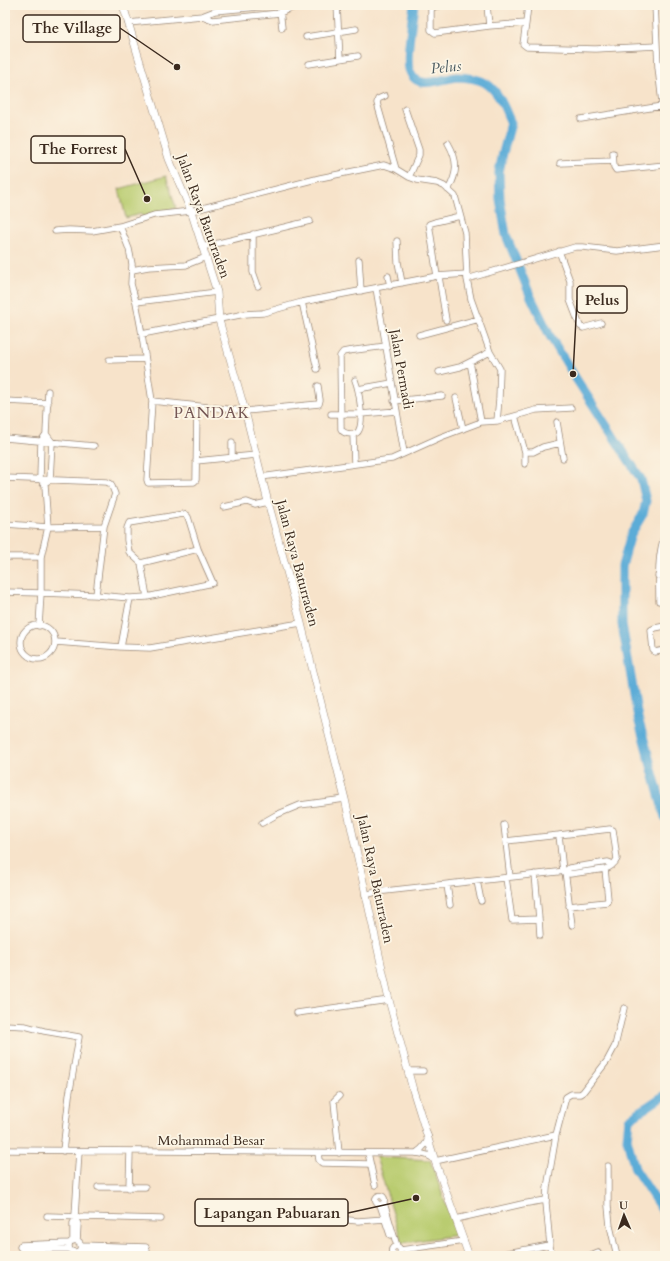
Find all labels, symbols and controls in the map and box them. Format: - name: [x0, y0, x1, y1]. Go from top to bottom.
- callout: The Village: [23, 15, 120, 42]
- text: The Village: [32, 18, 112, 38]
- water label: Pelus: [430, 55, 462, 79]
- callout: The Forrest: [31, 136, 125, 163]
- text: The Forrest: [39, 139, 118, 159]
- street label: Jalan Raya Baturraden: [172, 150, 235, 281]
- callout: Pelus: [577, 286, 627, 313]
- text: Pelus: [585, 290, 619, 310]
- street label: Jalan Permadi: [385, 326, 418, 411]
- district label: PANDAK: [174, 402, 250, 424]
- street label: Jalan Raya Baturraden: [271, 496, 324, 629]
- street label: Jalan Raya Baturraden: [352, 811, 398, 945]
- street label: Mohammad Besar: [157, 1131, 265, 1150]
- north arrow: [604, 1195, 644, 1235]
- text: U: [619, 1198, 628, 1213]
- callout: Lapangan Pabuaran: [195, 1199, 348, 1226]
- text: Lapangan Pabuaran: [204, 1203, 341, 1223]

